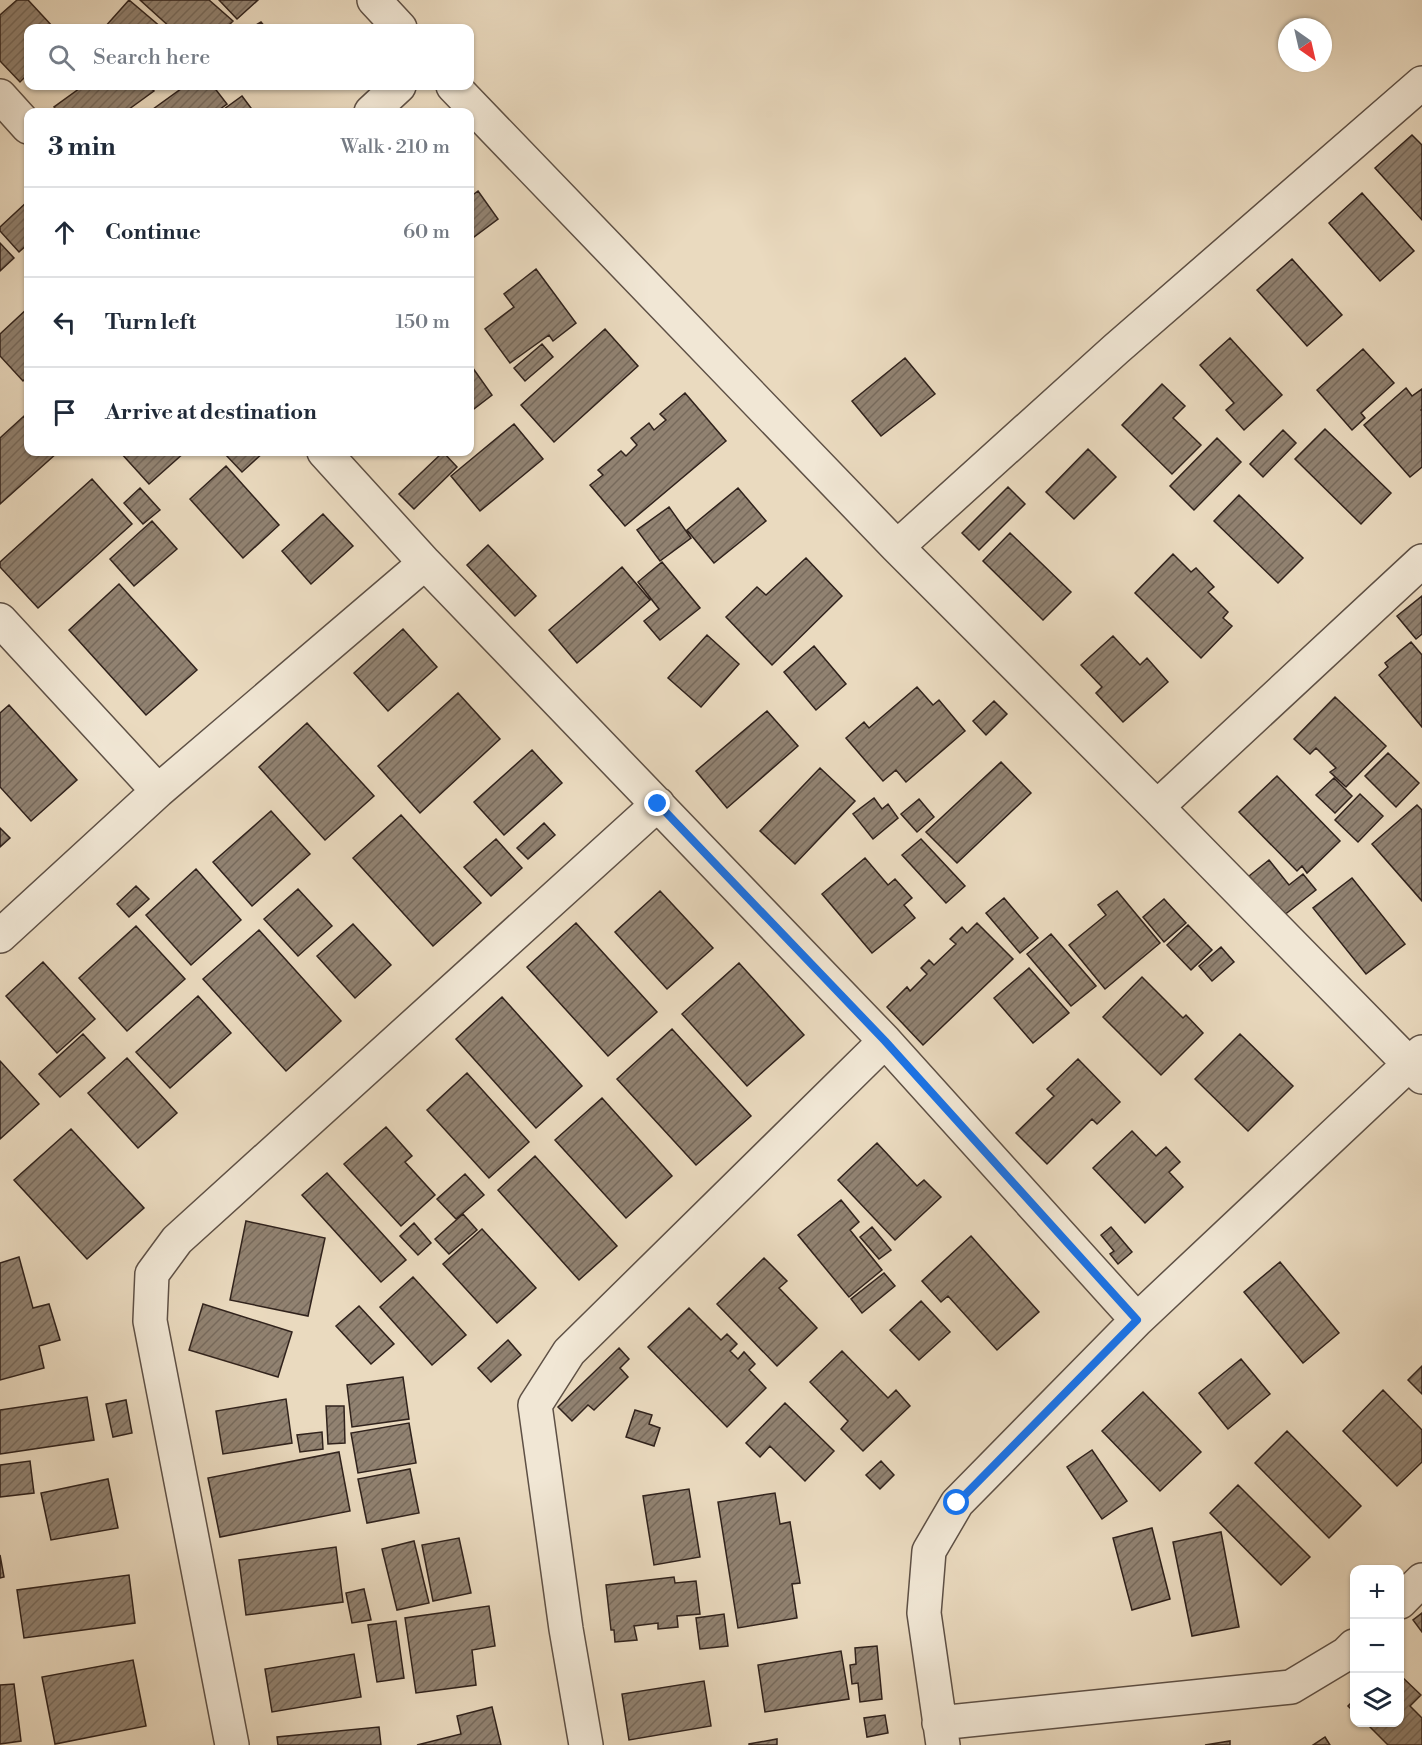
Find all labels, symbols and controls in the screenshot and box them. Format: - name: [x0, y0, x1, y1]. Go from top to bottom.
- north arrow: [1278, 18, 1332, 72]
- search box: [24, 24, 474, 90]
- icon: search: [45, 41, 78, 74]
- text: Search here: [93, 44, 210, 71]
- text: 3 min: [48, 131, 116, 163]
- text: Walk · 210 m: [341, 135, 450, 160]
- icon: ahead: [48, 216, 81, 249]
- text: Continue: [105, 219, 201, 246]
- text: 60 m: [403, 220, 450, 245]
- icon: left: [48, 306, 81, 339]
- text: Turn left: [105, 309, 196, 336]
- text: 150 m: [395, 310, 450, 335]
- icon: arrive: [48, 396, 81, 429]
- text: Arrive at destination: [105, 399, 317, 426]
- route end: [644, 790, 670, 816]
- route start: [943, 1489, 969, 1515]
- map controls: [1350, 1565, 1404, 1727]
- button: +: [1350, 1565, 1404, 1619]
- button: −: [1350, 1619, 1404, 1673]
- button: layers: [1350, 1673, 1404, 1727]

